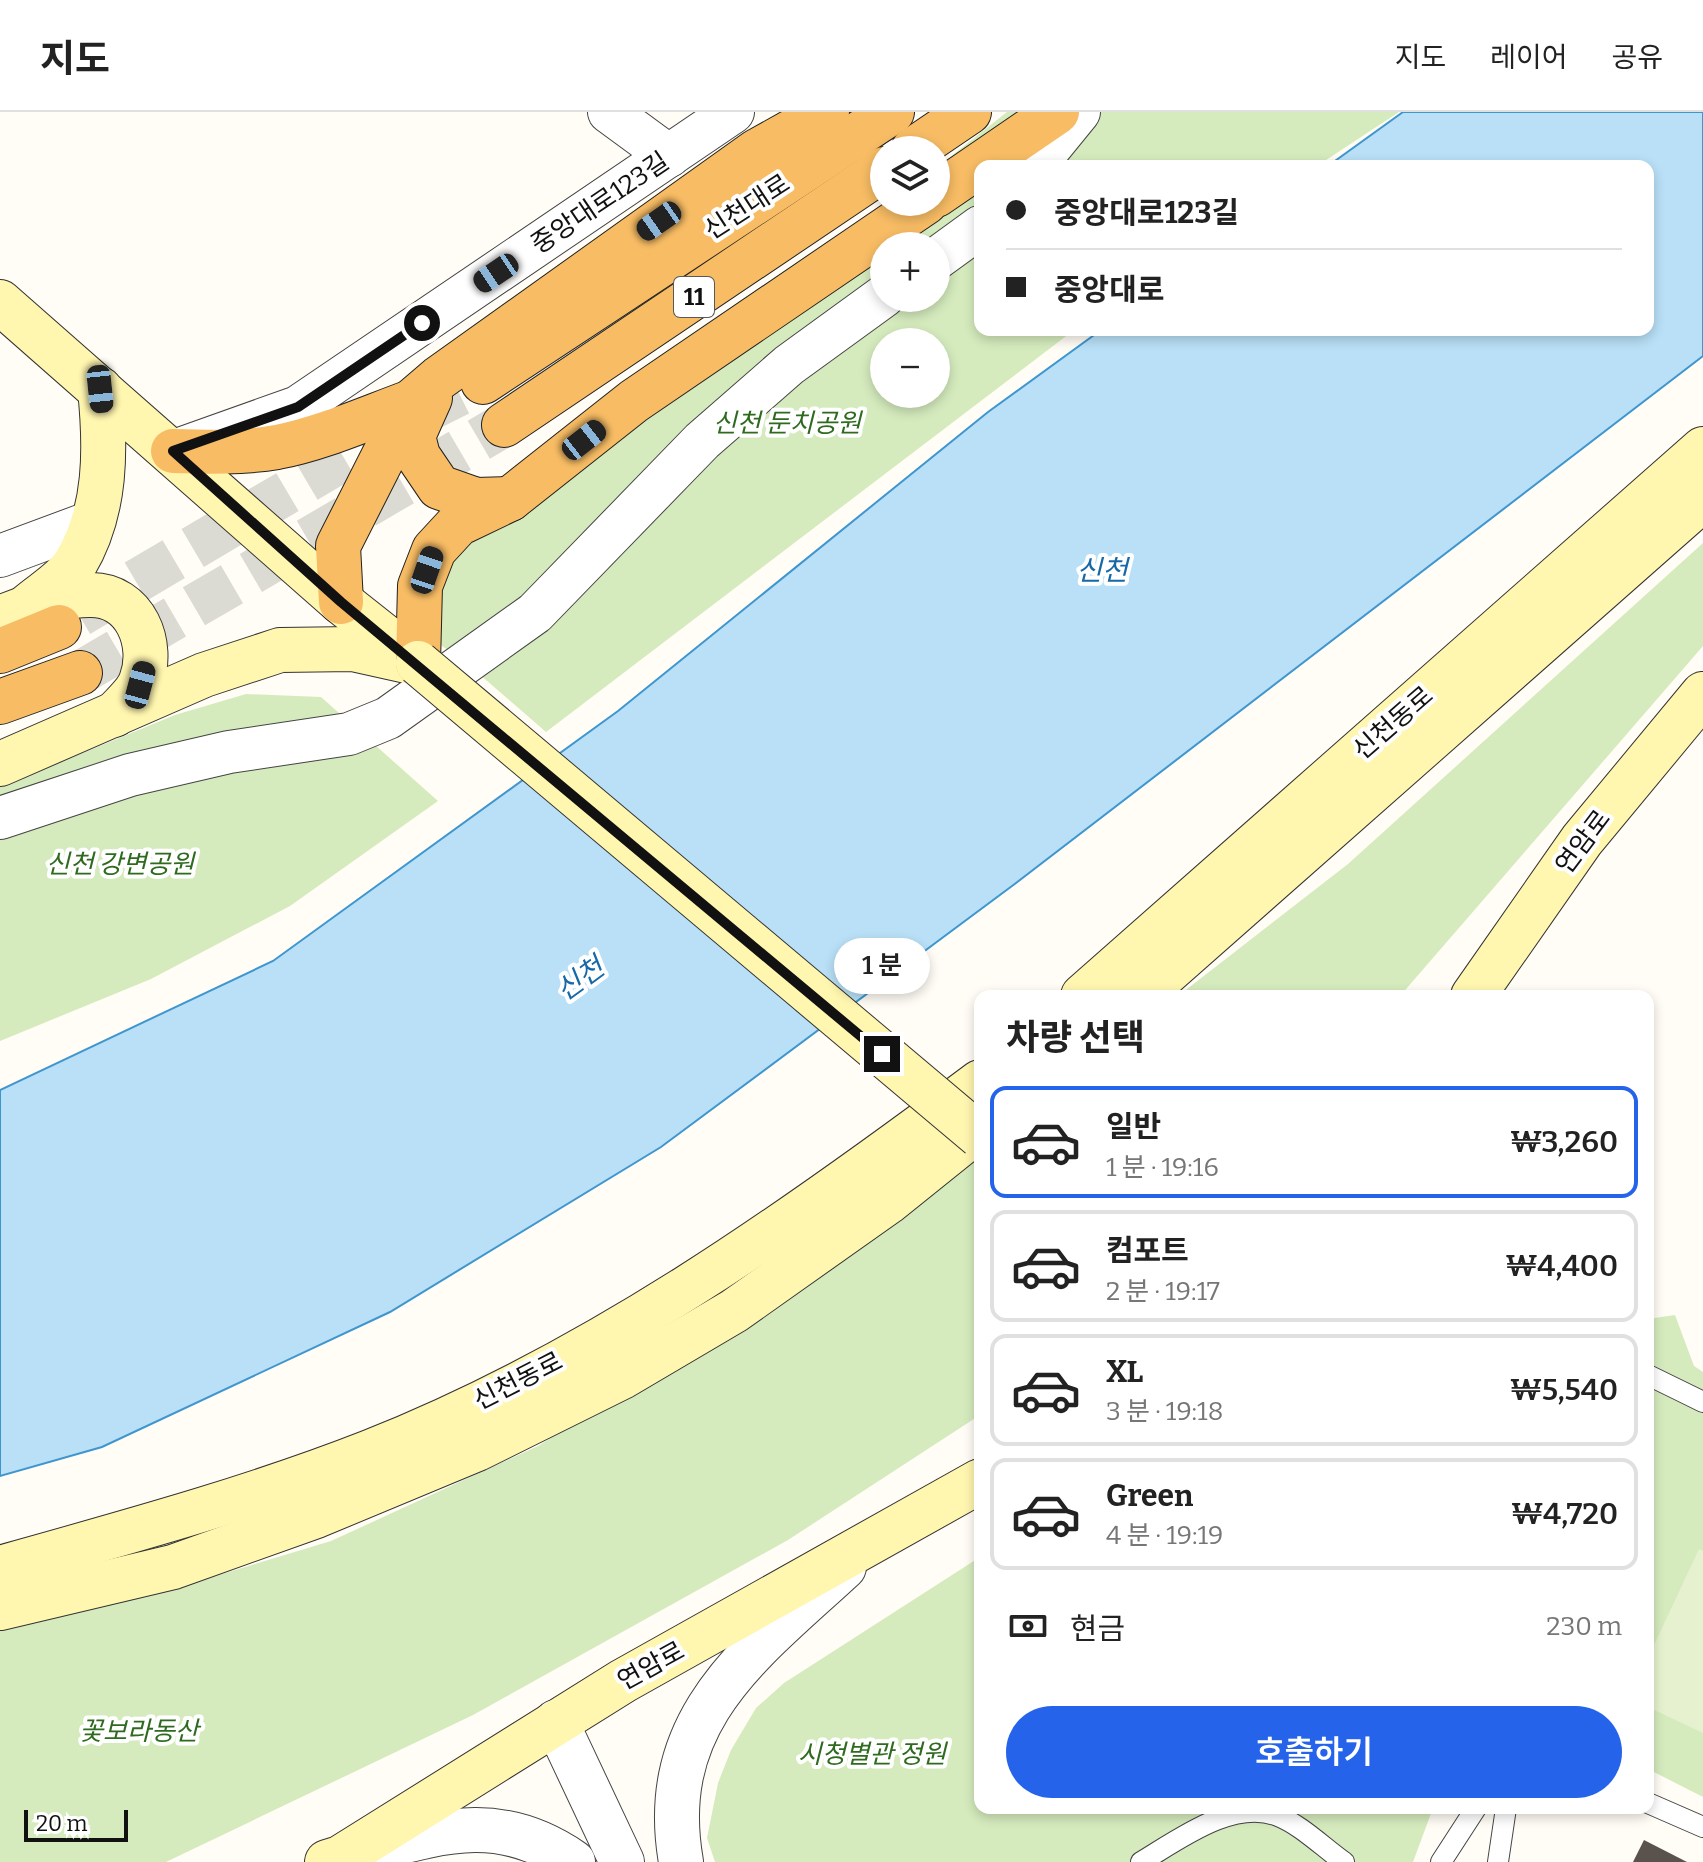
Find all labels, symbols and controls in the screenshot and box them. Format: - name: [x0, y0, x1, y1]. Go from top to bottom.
- text: 지도: [40, 36, 110, 82]
- text: 지도: [1395, 41, 1446, 74]
- text: 레이어: [1490, 41, 1567, 74]
- text: 공유: [1611, 41, 1663, 74]
- map controls: [870, 136, 950, 408]
- button: layers: [870, 136, 950, 216]
- street label: 중앙대로123길: [525, 146, 675, 260]
- street label: 신천대로: [698, 168, 796, 246]
- text: 중앙대로123길: [1054, 195, 1239, 231]
- car: [632, 197, 686, 245]
- button: +: [870, 232, 950, 312]
- car: [469, 250, 523, 296]
- text: 중앙대로: [1054, 272, 1164, 308]
- road number: 11: [674, 277, 714, 317]
- route start: [404, 305, 440, 341]
- button: −: [870, 328, 950, 408]
- car: [86, 364, 114, 414]
- park label: 신천 둔치공원: [713, 408, 863, 439]
- car: [558, 416, 610, 464]
- car: [408, 543, 446, 597]
- water label: 신천: [1076, 554, 1131, 587]
- car: [122, 659, 158, 711]
- street label: 신천동로: [1347, 680, 1439, 766]
- street label: 연암로: [1549, 804, 1617, 880]
- park label: 신천 강변공원: [46, 849, 196, 880]
- callout: 1 분: [834, 938, 930, 994]
- water label: 신천: [549, 949, 613, 1007]
- text: 1 분: [862, 950, 902, 981]
- text: 차량 선택: [1006, 1016, 1145, 1060]
- route end: [864, 1036, 900, 1072]
- icon: car: [1010, 1106, 1082, 1178]
- text: 일반: [1106, 1109, 1161, 1145]
- text: ₩3,260: [1511, 1124, 1618, 1160]
- text: 1 분 · 19:16: [1106, 1152, 1219, 1183]
- icon: car: [1010, 1230, 1082, 1302]
- text: 컴포트: [1106, 1233, 1189, 1269]
- text: ₩4,400: [1506, 1248, 1618, 1284]
- text: 2 분 · 19:17: [1106, 1276, 1220, 1307]
- street label: 신천동로: [468, 1345, 568, 1417]
- icon: car: [1010, 1354, 1082, 1426]
- text: XL: [1106, 1354, 1143, 1390]
- text: ₩5,540: [1510, 1372, 1618, 1408]
- text: 3 분 · 19:18: [1106, 1396, 1223, 1427]
- icon: car: [1010, 1478, 1082, 1550]
- text: Green: [1106, 1478, 1193, 1514]
- text: ₩4,720: [1512, 1496, 1618, 1532]
- text: 4 분 · 19:19: [1106, 1520, 1223, 1551]
- icon: cash: [1006, 1604, 1050, 1648]
- text: 현금: [1070, 1611, 1125, 1647]
- text: 230 m: [1546, 1611, 1622, 1642]
- street label: 연암로: [612, 1635, 690, 1697]
- button: 호출하기: [1006, 1706, 1622, 1798]
- park label: 꽃보라동산: [79, 1716, 202, 1747]
- park label: 시청별관 정원: [798, 1739, 948, 1770]
- scale bar: [24, 1806, 128, 1842]
- text: 20 m: [36, 1810, 87, 1837]

